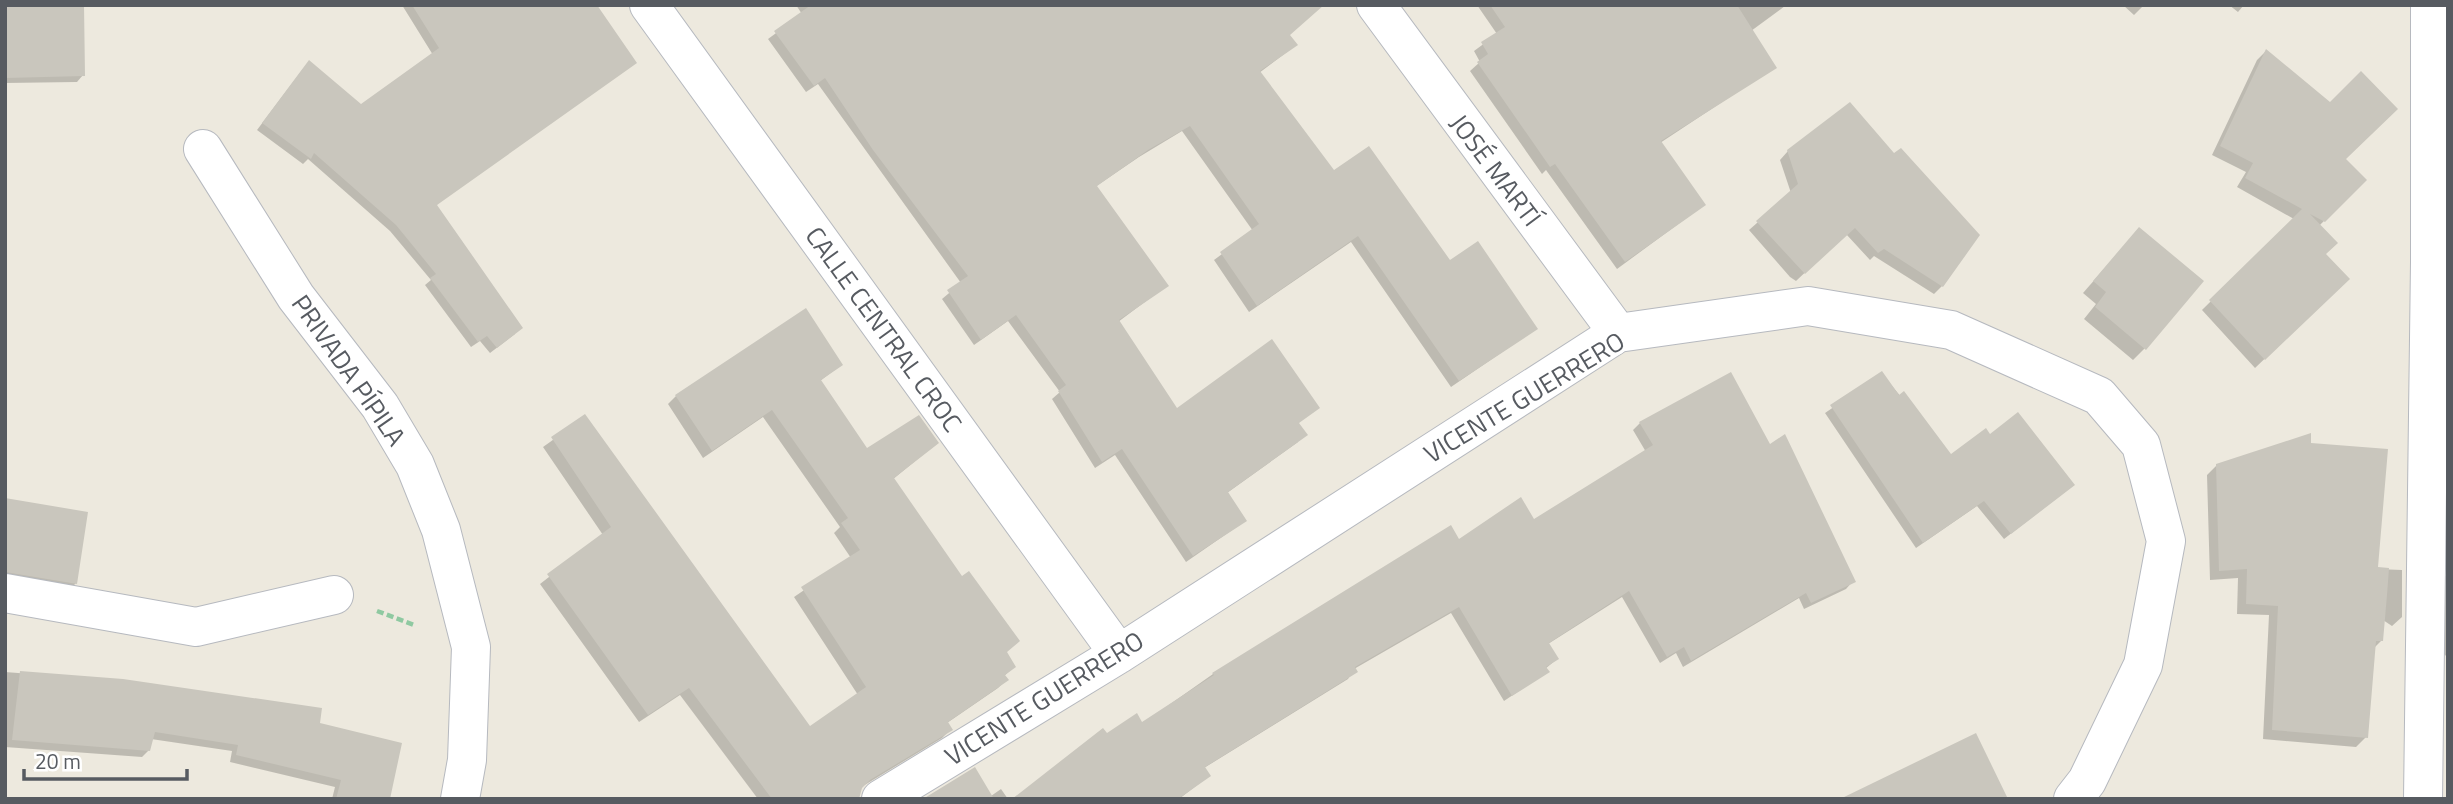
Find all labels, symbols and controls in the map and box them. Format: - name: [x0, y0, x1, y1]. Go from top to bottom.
- street label: JOSÉ MARTÍ: [1441, 106, 1552, 235]
- street label: CALLE CENTRAL CROC: [796, 218, 972, 440]
- street label: PRIVADA PÍPILA: [282, 286, 416, 454]
- street label: VICENTE GUERRERO: [1416, 322, 1632, 472]
- street label: VICENTE GUERRERO: [937, 621, 1151, 775]
- scale bar: [24, 738, 187, 782]
- text: 20 m: [35, 745, 81, 777]

